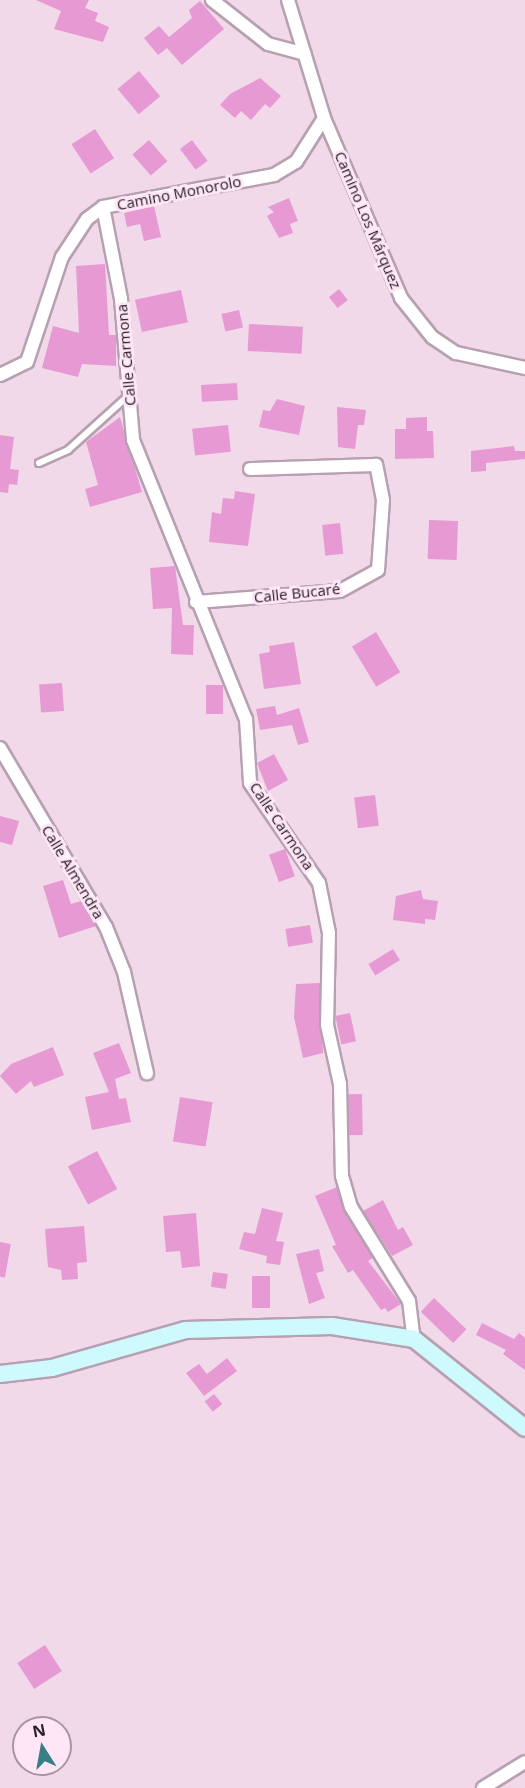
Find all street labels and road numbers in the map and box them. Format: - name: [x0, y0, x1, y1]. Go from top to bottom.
- street label: Camino Los Márquez: [331, 149, 405, 291]
- street label: Camino Monorolo: [115, 172, 243, 214]
- street label: Calle Carmona: [113, 303, 139, 407]
- street label: Calle Bucaré: [253, 580, 341, 606]
- street label: Calle Carmona: [246, 779, 318, 873]
- street label: Calle Almendra: [38, 822, 108, 922]

